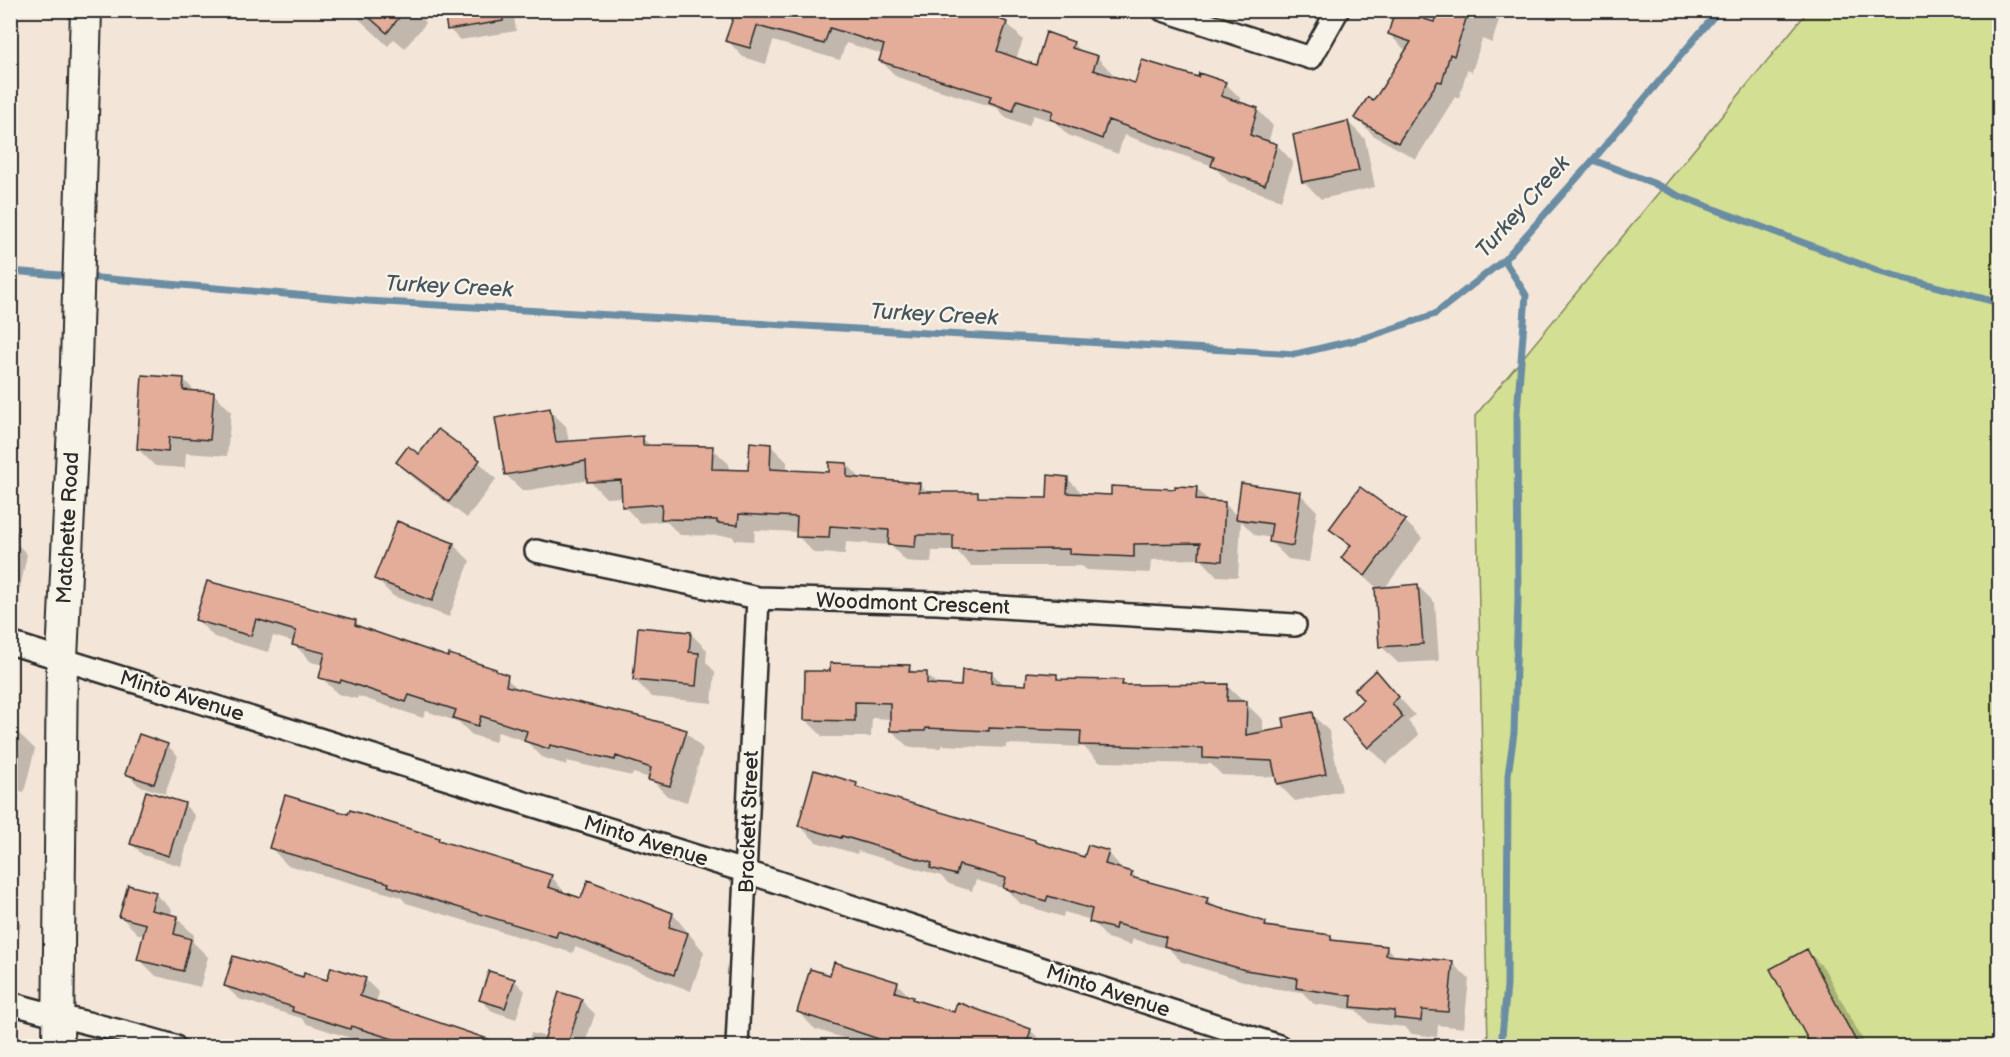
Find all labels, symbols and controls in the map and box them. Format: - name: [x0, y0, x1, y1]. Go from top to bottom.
- water label: Turkey Creek: [1470, 149, 1577, 264]
- water label: Turkey Creek: [384, 270, 515, 304]
- water label: Turkey Creek: [869, 298, 1000, 332]
- street label: Matchette Road: [52, 451, 84, 605]
- street label: Woodmont Crescent: [816, 588, 1011, 620]
- street label: Minto Avenue: [117, 665, 247, 727]
- street label: Brackett Street: [734, 750, 764, 894]
- street label: Minto Avenue: [581, 810, 711, 872]
- street label: Minto Avenue: [1043, 959, 1173, 1023]

